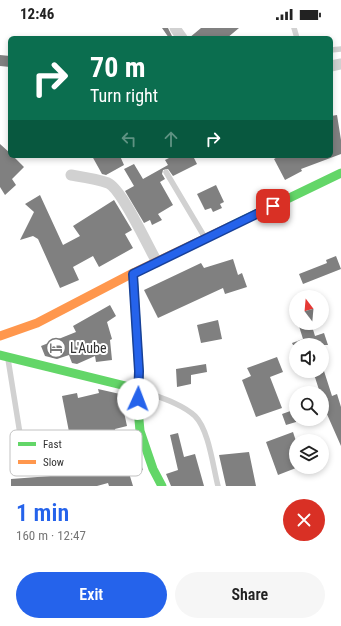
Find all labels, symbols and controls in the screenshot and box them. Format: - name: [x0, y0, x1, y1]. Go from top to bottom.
- text: 12:46: [20, 5, 54, 23]
- text: 70 m: [90, 51, 146, 84]
- icon: right: [24, 52, 76, 104]
- text: Turn right: [90, 85, 158, 106]
- icon: left: [118, 128, 140, 150]
- icon: ahead: [160, 128, 182, 150]
- icon: right: [202, 128, 224, 150]
- pin: [256, 189, 290, 223]
- icon: arrive: [262, 195, 284, 217]
- north arrow: [289, 290, 329, 330]
- map controls: [289, 290, 329, 474]
- hotel icon: L'Aube: [45, 337, 67, 359]
- button: sound: [289, 338, 329, 378]
- place label: L'Aube: [70, 340, 107, 356]
- position arrow: [117, 378, 159, 420]
- button: search: [289, 386, 329, 426]
- legend: [10, 430, 142, 476]
- button: layers: [289, 434, 329, 474]
- text: Fast: [43, 438, 62, 451]
- text: Slow: [43, 456, 64, 469]
- text: 1 min: [16, 499, 69, 527]
- button: close: [283, 499, 325, 541]
- text: 160 m · 12:47: [16, 528, 86, 543]
- button: Exit: [16, 572, 167, 618]
- button: Share: [175, 572, 325, 618]

